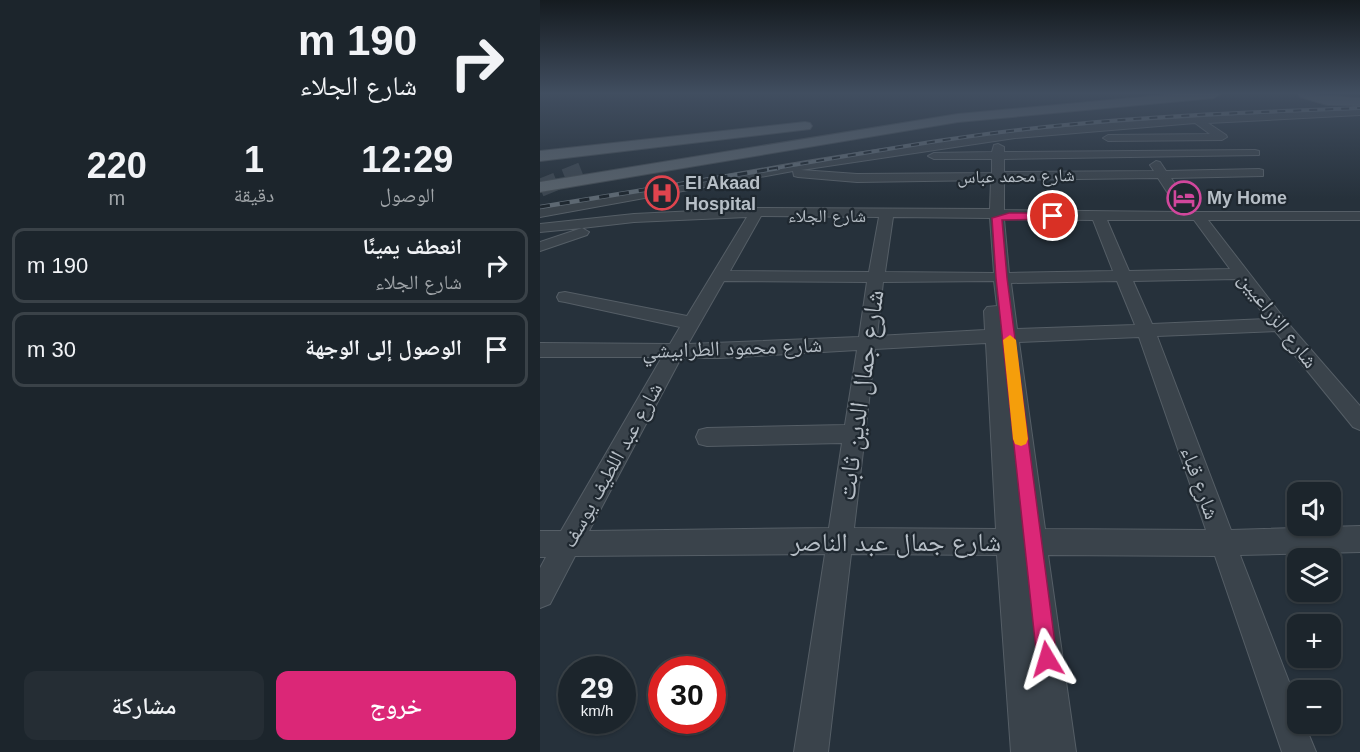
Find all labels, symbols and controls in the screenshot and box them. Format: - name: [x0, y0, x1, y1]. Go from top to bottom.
- text: 190 m: [298, 17, 417, 64]
- icon: right: [438, 24, 516, 102]
- text: شارع الجلاء: [300, 71, 417, 101]
- text: 1: [244, 139, 264, 180]
- text: 12:29: [361, 139, 453, 180]
- text: 220: [87, 145, 147, 186]
- street label: شارع محمد عباس: [957, 165, 1075, 188]
- place label: El Akaad Hospital: [685, 173, 760, 214]
- hospital icon: El Akaad Hospital: [644, 175, 680, 211]
- hotel icon: My Home: [1166, 180, 1202, 216]
- text: دقيقة: [234, 184, 274, 206]
- text: الوصول: [380, 184, 435, 206]
- text: m: [109, 187, 125, 209]
- place label: My Home: [1207, 188, 1287, 208]
- pin: [1027, 190, 1078, 241]
- icon: arrive: [1036, 199, 1069, 232]
- street label: شارع الجلاء: [788, 206, 866, 227]
- text: انعطف يمينًا: [363, 234, 462, 259]
- icon: right: [480, 249, 513, 282]
- text: 190 m: [27, 253, 88, 278]
- street label: شارع الزراعيين: [1232, 267, 1323, 373]
- text: شارع الجلاء: [375, 271, 462, 293]
- street label: شارع جمال الدين ثابت: [830, 288, 891, 502]
- icon: arrive: [480, 333, 513, 366]
- street label: شارع محمود الطرابيشي: [642, 333, 823, 367]
- text: الوصول إلى الوجهة: [305, 335, 462, 360]
- text: 30 m: [27, 337, 76, 362]
- street label: شارع عبد اللطيف يوسف: [557, 378, 668, 552]
- street label: شارع قباء: [1175, 444, 1224, 523]
- map controls: [1287, 482, 1341, 734]
- button: sound: [1287, 482, 1341, 536]
- street label: شارع جمال عبد الناصر: [790, 527, 1001, 558]
- button: layers: [1287, 548, 1341, 602]
- button: +: [1287, 614, 1341, 668]
- position arrow: [1015, 627, 1079, 691]
- speed limit sign: 30: [648, 656, 726, 734]
- button: مشاركة: [24, 671, 264, 740]
- button: خروج: [276, 671, 516, 740]
- text: 29: [580, 671, 614, 704]
- button: −: [1287, 680, 1341, 734]
- text: km/h: [581, 702, 613, 719]

